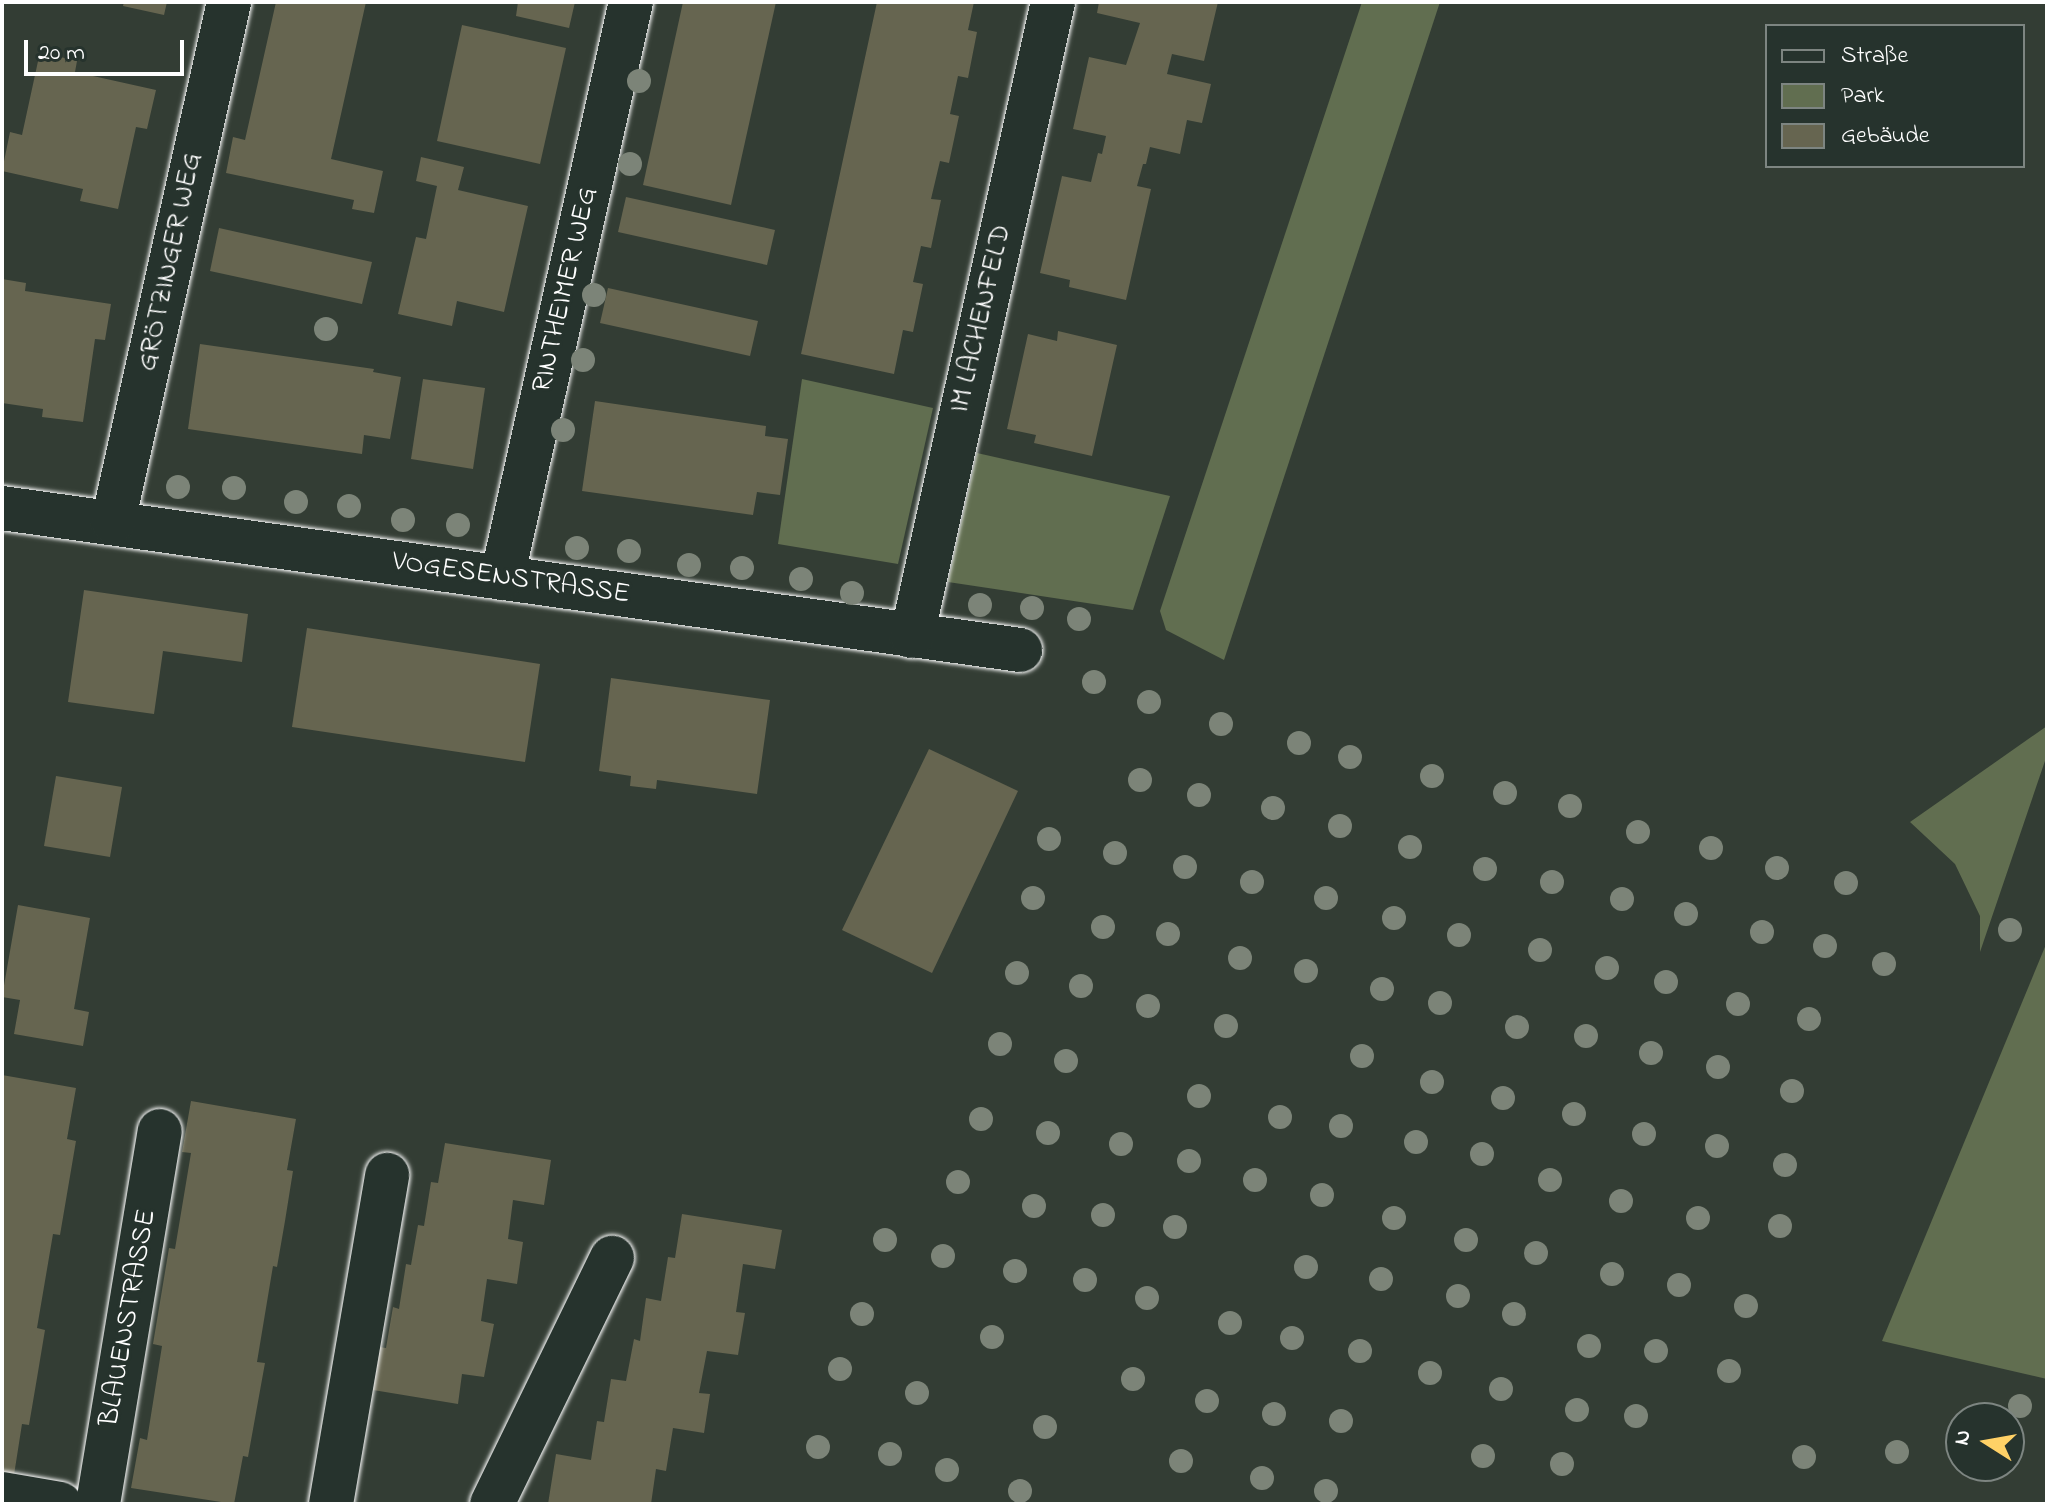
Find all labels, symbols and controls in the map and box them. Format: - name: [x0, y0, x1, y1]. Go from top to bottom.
- scale bar: [28, 24, 188, 74]
- legend: [1765, 24, 2025, 168]
- text: 20 m: [38, 36, 85, 71]
- text: Straße: [1841, 39, 1908, 74]
- text: Park: [1841, 79, 1884, 114]
- text: Gebäude: [1841, 119, 1930, 154]
- street label: GRÖTZINGER WEG: [131, 150, 211, 374]
- street label: RINTHEIMER WEG: [526, 184, 606, 396]
- street label: IM LACHENFELD: [944, 222, 1020, 416]
- street label: VOGESENSTRASSE: [390, 546, 632, 612]
- street label: BLAUENSTRASSE: [93, 1207, 165, 1429]
- north arrow: [1945, 1402, 2025, 1482]
- text: N: [1946, 1427, 1981, 1448]

